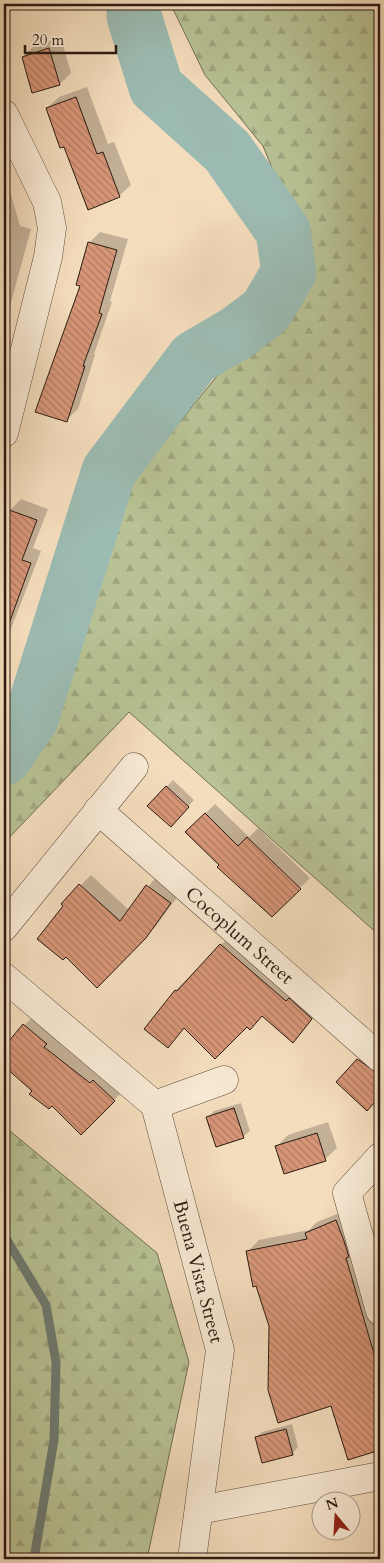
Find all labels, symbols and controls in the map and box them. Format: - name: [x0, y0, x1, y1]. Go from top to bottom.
- scale bar: [25, 22, 116, 54]
- text: 20 m: [32, 30, 64, 50]
- street label: Cocoplum Street: [180, 881, 299, 990]
- street label: Buena Vista Street: [167, 1197, 230, 1346]
- north arrow: [312, 1490, 362, 1540]
- text: N: [323, 1493, 341, 1515]

